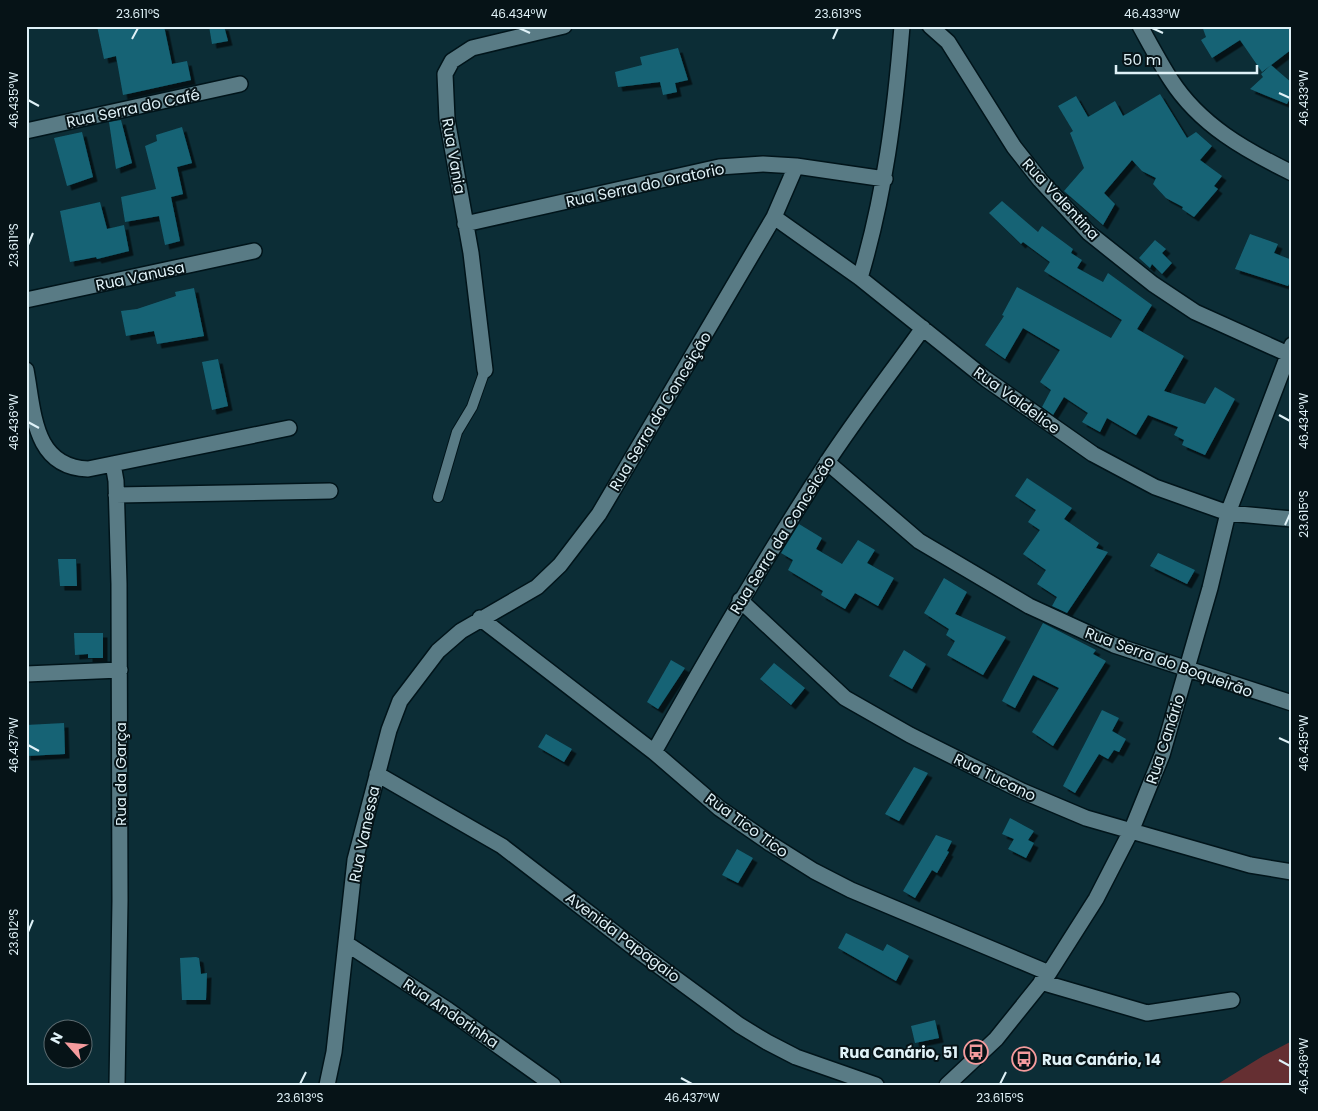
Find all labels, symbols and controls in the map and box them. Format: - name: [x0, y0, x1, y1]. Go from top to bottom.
- text: 23.611°S: [116, 5, 160, 22]
- text: 46.434°W: [491, 5, 548, 22]
- text: 23.613°S: [815, 5, 861, 22]
- text: 46.433°W: [1124, 5, 1180, 22]
- scale bar: [1116, 42, 1257, 74]
- text: 50 m: [1123, 49, 1161, 70]
- text: 46.433°W: [1295, 70, 1312, 126]
- text: 46.435°W: [5, 71, 22, 128]
- street label: Rua Serra do Café: [64, 84, 202, 132]
- street label: Rua Vania: [437, 116, 471, 196]
- street label: Rua Valentina: [1018, 154, 1104, 244]
- street label: Rua Serra do Oratorio: [564, 158, 726, 212]
- text: 23.611°S: [5, 223, 22, 267]
- street label: Rua Vanusa: [94, 256, 186, 296]
- street label: Rua Serra da Conceição: [604, 327, 716, 495]
- street label: Rua Valdelice: [970, 362, 1064, 438]
- text: 46.434°W: [1295, 392, 1312, 449]
- text: 46.436°W: [5, 393, 22, 450]
- street label: Rua Serra da Conceicão: [725, 452, 839, 618]
- text: 23.615°S: [1295, 490, 1312, 538]
- street label: Rua Serra do Boqueirão: [1082, 622, 1256, 702]
- street label: Rua Canário: [1141, 691, 1189, 787]
- text: 46.435°W: [1295, 714, 1312, 771]
- text: 46.437°W: [5, 717, 22, 773]
- street label: Rua da Garça: [110, 722, 131, 826]
- street label: Rua Tucano: [950, 748, 1040, 806]
- street label: Rua Vanessa: [344, 784, 384, 884]
- street label: Rua Tico Tico: [701, 788, 793, 862]
- street label: Avenida Papagaio: [562, 887, 684, 987]
- text: 23.612°S: [5, 909, 22, 955]
- street label: Rua Andorinha: [399, 973, 503, 1053]
- north arrow: [42, 1018, 92, 1068]
- text: N: [45, 1029, 68, 1047]
- text: 46.436°W: [1295, 1037, 1312, 1094]
- bus stop icon: Rua Canário, 51: [963, 1039, 989, 1065]
- place label: Rua Canário, 51: [840, 1042, 958, 1063]
- bus stop icon: Rua Canário, 14: [1011, 1046, 1037, 1072]
- place label: Rua Canário, 14: [1042, 1049, 1161, 1070]
- text: 23.613°S: [277, 1089, 323, 1106]
- text: 46.437°W: [664, 1089, 720, 1106]
- text: 23.615°S: [976, 1089, 1024, 1106]

